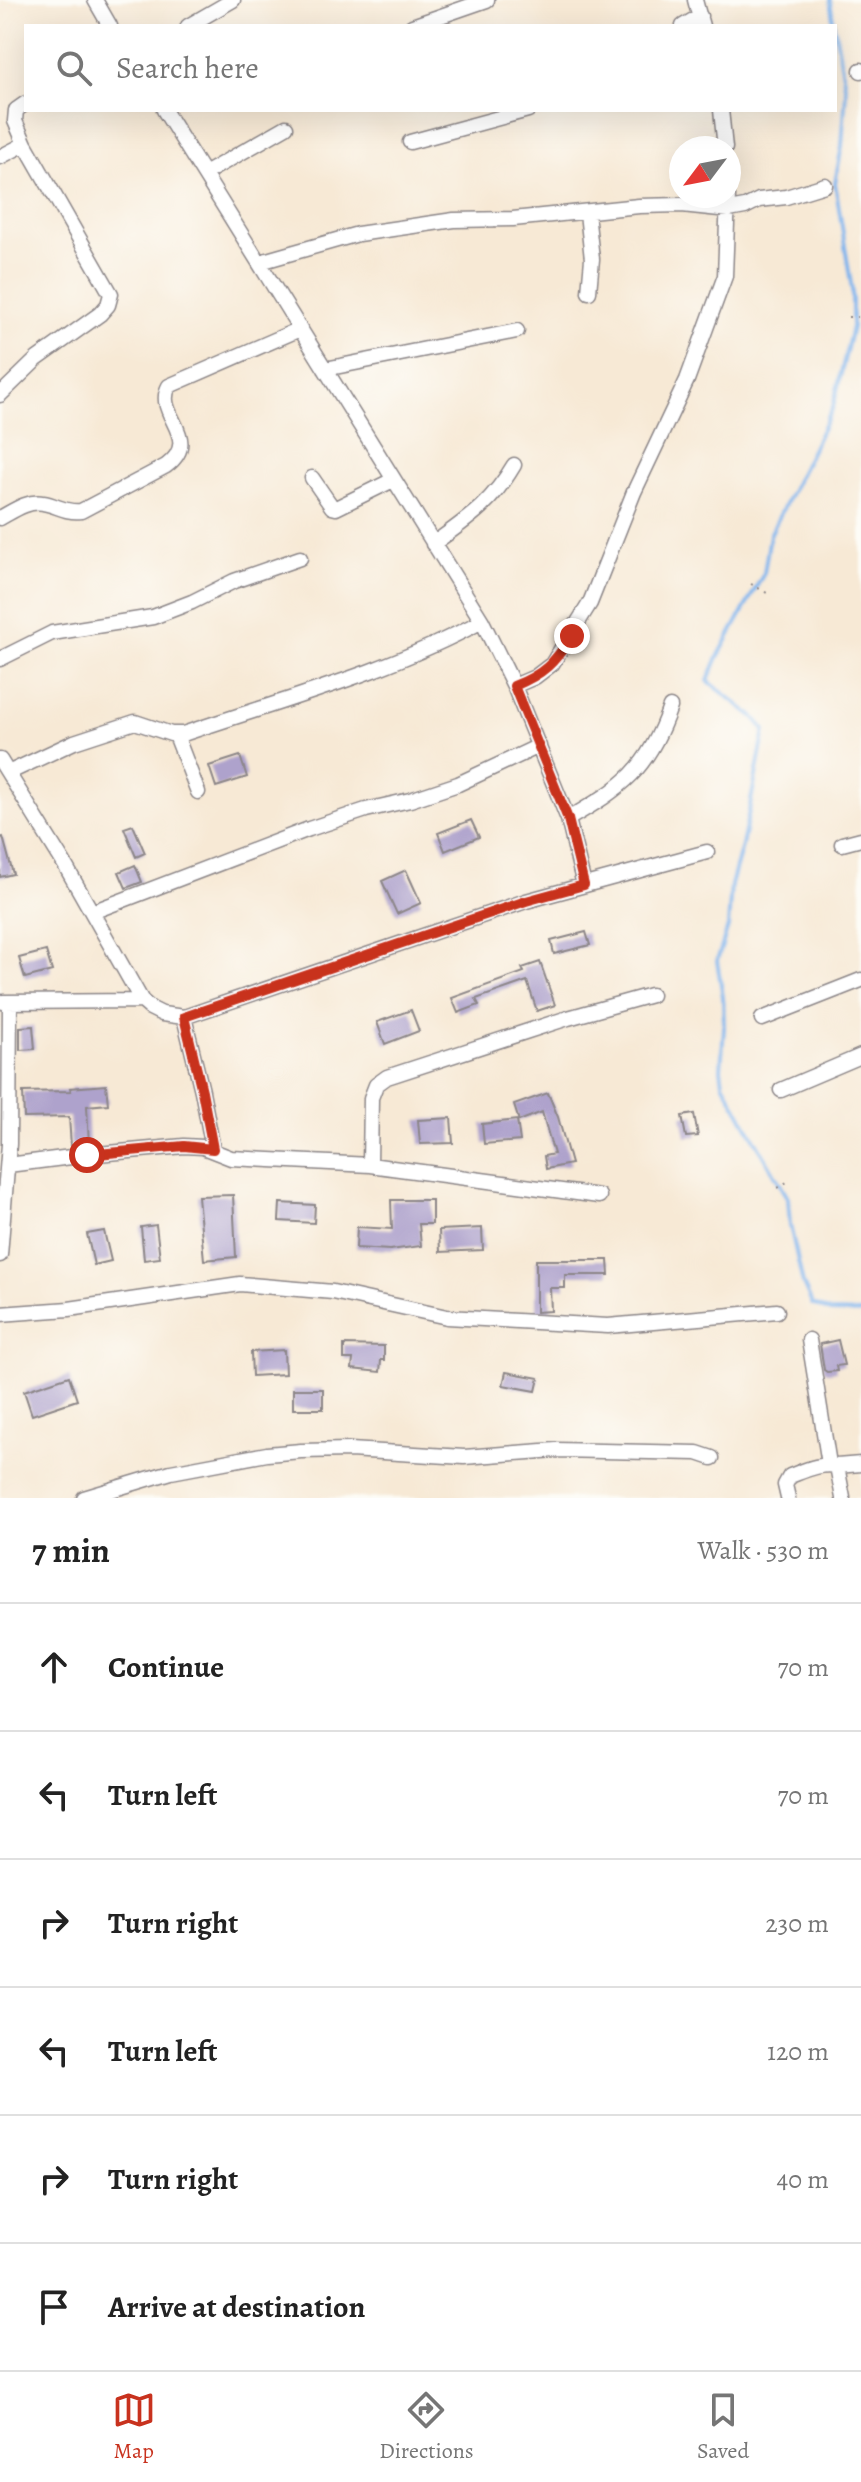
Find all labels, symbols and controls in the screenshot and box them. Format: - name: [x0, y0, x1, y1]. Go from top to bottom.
- search box: [24, 24, 837, 112]
- icon: search: [52, 46, 96, 90]
- text: Search here: [116, 48, 259, 88]
- north arrow: [669, 136, 741, 208]
- route end: [554, 618, 590, 654]
- route start: [69, 1137, 105, 1173]
- text: 7 min: [32, 1527, 110, 1574]
- text: Walk · 530 m: [697, 1533, 829, 1568]
- icon: ahead: [32, 1645, 76, 1689]
- text: Continue: [108, 1647, 224, 1687]
- text: 70 m: [777, 1650, 829, 1685]
- icon: left: [32, 1773, 76, 1817]
- text: Turn left: [108, 1775, 217, 1815]
- text: 70 m: [777, 1778, 829, 1813]
- icon: right: [32, 1901, 76, 1945]
- text: Turn right: [108, 1903, 238, 1943]
- text: 230 m: [765, 1906, 829, 1941]
- icon: left: [32, 2029, 76, 2073]
- text: Turn left: [108, 2031, 217, 2071]
- text: 120 m: [767, 2034, 829, 2069]
- icon: right: [32, 2157, 76, 2201]
- text: Turn right: [108, 2159, 238, 2199]
- text: 40 m: [777, 2162, 829, 2197]
- icon: arrive: [32, 2285, 76, 2329]
- text: Arrive at destination: [108, 2287, 365, 2327]
- tab: Map: [112, 2388, 156, 2466]
- tab: Directions: [379, 2388, 474, 2466]
- tab: Saved: [697, 2388, 749, 2466]

